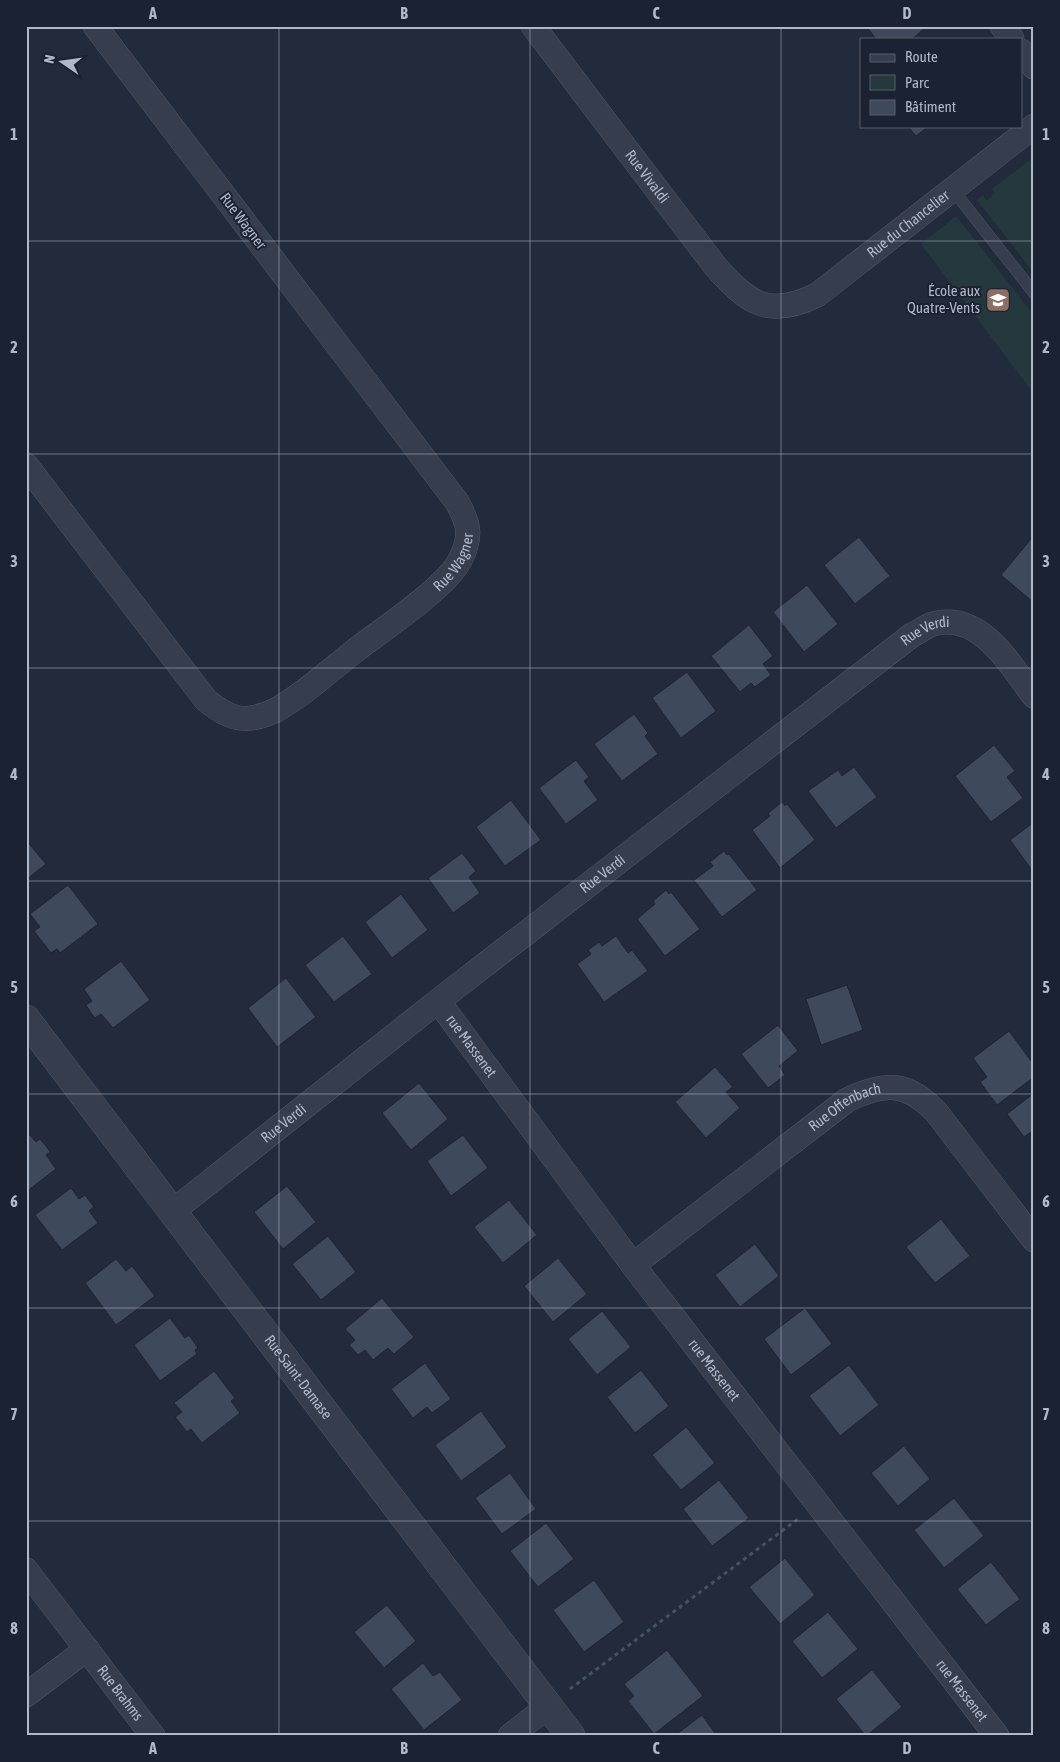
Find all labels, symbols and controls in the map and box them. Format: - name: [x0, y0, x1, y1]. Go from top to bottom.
- text: A: [148, 4, 157, 22]
- text: B: [400, 4, 408, 22]
- text: C: [652, 4, 660, 22]
- text: D: [903, 4, 912, 22]
- north arrow: [38, 38, 88, 88]
- legend: [860, 38, 1022, 128]
- text: Route: [905, 48, 938, 65]
- text: N: [41, 53, 58, 65]
- text: Parc: [905, 74, 929, 91]
- text: Bâtiment: [905, 98, 956, 115]
- text: 1: [10, 125, 18, 143]
- text: 1: [1042, 125, 1050, 143]
- street label: Rue Vivaldi: [622, 147, 673, 206]
- street label: Rue du Chancelier: [863, 186, 953, 261]
- street label: Rue Wagner: [217, 189, 270, 253]
- place label: École aux Quatre-Vents: [907, 282, 980, 316]
- school or university icon: École aux Quatre-Vents: [985, 287, 1011, 313]
- text: 2: [10, 338, 18, 356]
- text: 2: [1042, 338, 1050, 356]
- street label: Rue Wagner: [430, 532, 476, 594]
- text: 3: [10, 552, 18, 570]
- text: 3: [1042, 552, 1050, 570]
- street label: Rue Verdi: [897, 613, 949, 649]
- text: 4: [9, 765, 18, 783]
- text: 4: [1041, 765, 1050, 783]
- street label: Rue Verdi: [576, 851, 628, 896]
- text: 5: [10, 978, 18, 996]
- text: 5: [1042, 978, 1050, 996]
- street label: rue Massenet: [443, 1011, 500, 1080]
- street label: Rue Offenbach: [805, 1079, 882, 1134]
- street label: Rue Verdi: [257, 1100, 309, 1146]
- text: 6: [10, 1192, 18, 1210]
- text: 6: [1042, 1192, 1050, 1210]
- street label: Rue Saint-Damase: [261, 1332, 336, 1422]
- street label: rue Massenet: [685, 1336, 744, 1404]
- text: 7: [10, 1405, 18, 1423]
- text: 7: [1042, 1405, 1050, 1423]
- text: 8: [10, 1619, 18, 1637]
- text: 8: [1042, 1619, 1050, 1637]
- street label: rue Massenet: [933, 1656, 991, 1724]
- street label: Rue Brahms: [94, 1662, 147, 1724]
- text: A: [148, 1739, 157, 1757]
- text: B: [400, 1739, 408, 1757]
- text: C: [652, 1739, 660, 1757]
- text: D: [903, 1739, 912, 1757]

